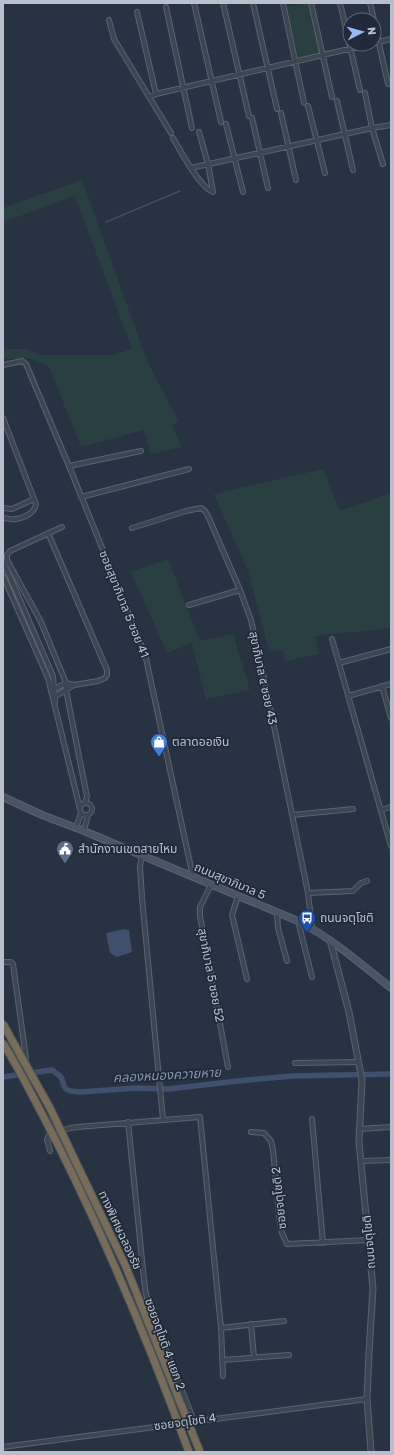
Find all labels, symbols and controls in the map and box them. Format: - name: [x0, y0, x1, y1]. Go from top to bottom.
- north arrow: [342, 12, 382, 52]
- text: N: [365, 26, 378, 36]
- street label: ซอยสุขาภิบาล 5 ซอย 41: [96, 548, 152, 660]
- street label: สุขาภิบาล ๕ ซอย 43: [246, 630, 280, 726]
- shop icon: ตลาดออเงิน: [149, 732, 169, 757]
- place label: ตลาดออเงิน: [172, 735, 229, 749]
- public building icon: สำนักงานเขตสายไหม: [55, 839, 75, 864]
- place label: สำนักงานเขตสายไหม: [78, 842, 177, 856]
- street label: ถนนสุขาภิบาล 5: [192, 860, 268, 902]
- bus stop icon: ถนนจตุโชติ: [297, 908, 317, 933]
- place label: ถนนจตุโชติ: [320, 911, 374, 925]
- street label: สุขาภิบาล 5 ซอย 52: [195, 927, 227, 1023]
- water label: คลองหนองควายหาย: [113, 1065, 223, 1085]
- street label: ซอยจตุโชติ 2: [269, 1166, 289, 1230]
- street label: ทางพิเศษฉลองรัช: [96, 1188, 144, 1272]
- street label: ถนนจตุโชติ: [360, 1215, 378, 1269]
- street label: ซอยจตุโชติ 4 แยก 2: [142, 1296, 188, 1392]
- street label: ซอยจตุโชติ 4: [153, 1411, 218, 1433]

